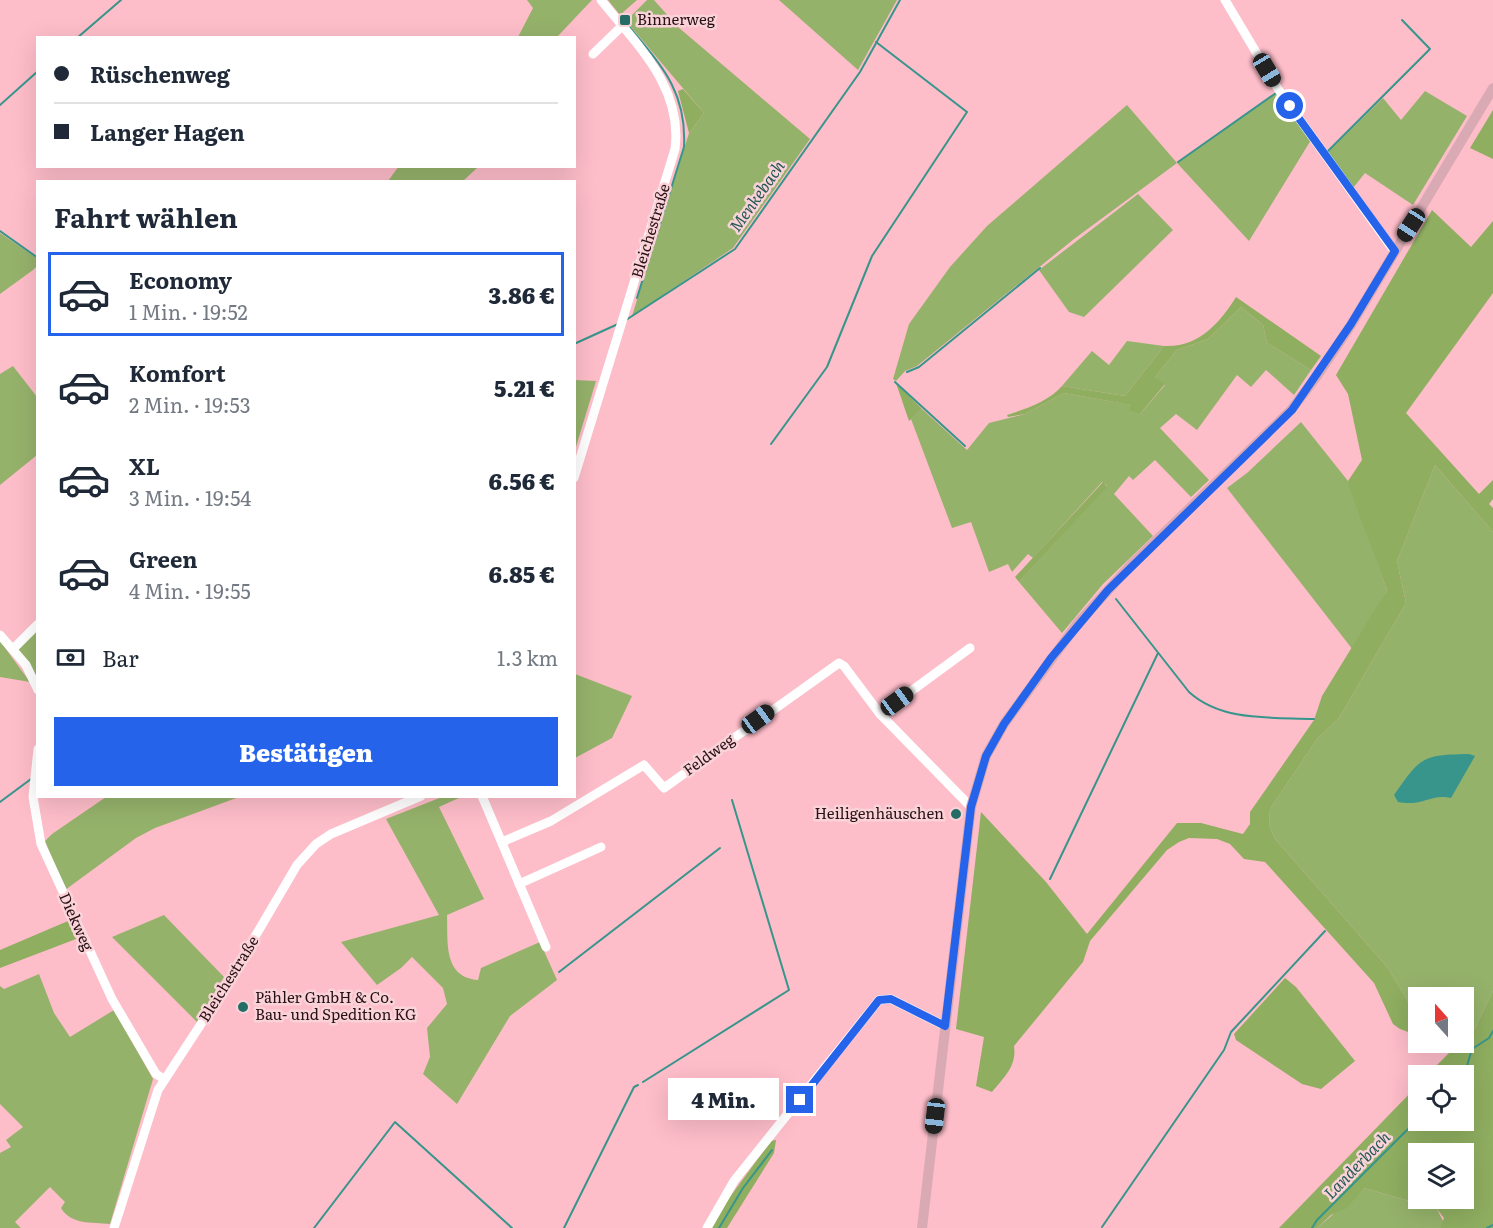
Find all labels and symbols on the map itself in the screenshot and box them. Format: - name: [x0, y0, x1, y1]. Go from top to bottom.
- place label: Binnerweg: [637, 7, 716, 30]
- marker: Binnerweg: [618, 13, 632, 27]
- car: [1250, 50, 1284, 90]
- route start: [1276, 92, 1303, 119]
- water label: Menkebach: [723, 154, 790, 236]
- street label: Bleichestraße: [624, 180, 675, 281]
- car: [1394, 205, 1428, 245]
- car: [877, 683, 917, 719]
- car: [738, 701, 778, 737]
- street label: Feldweg: [678, 727, 739, 780]
- place label: Heiligenhäuschen: [814, 801, 944, 824]
- marker: Heiligenhäuschen: [949, 807, 963, 821]
- street label: Diekweg: [54, 888, 101, 955]
- street label: Bleichestraße: [192, 930, 264, 1026]
- place label: Pähler GmbH & Co. Bau- und Spedition KG: [255, 985, 416, 1025]
- north arrow: [1408, 987, 1474, 1053]
- marker: Pähler GmbH & Co. Bau- und Spedition KG: [236, 1000, 250, 1014]
- callout: 4 Min.: [668, 1079, 779, 1121]
- route end: [786, 1086, 813, 1113]
- car: [924, 1097, 946, 1135]
- water label: Landerbach: [1318, 1125, 1395, 1204]

